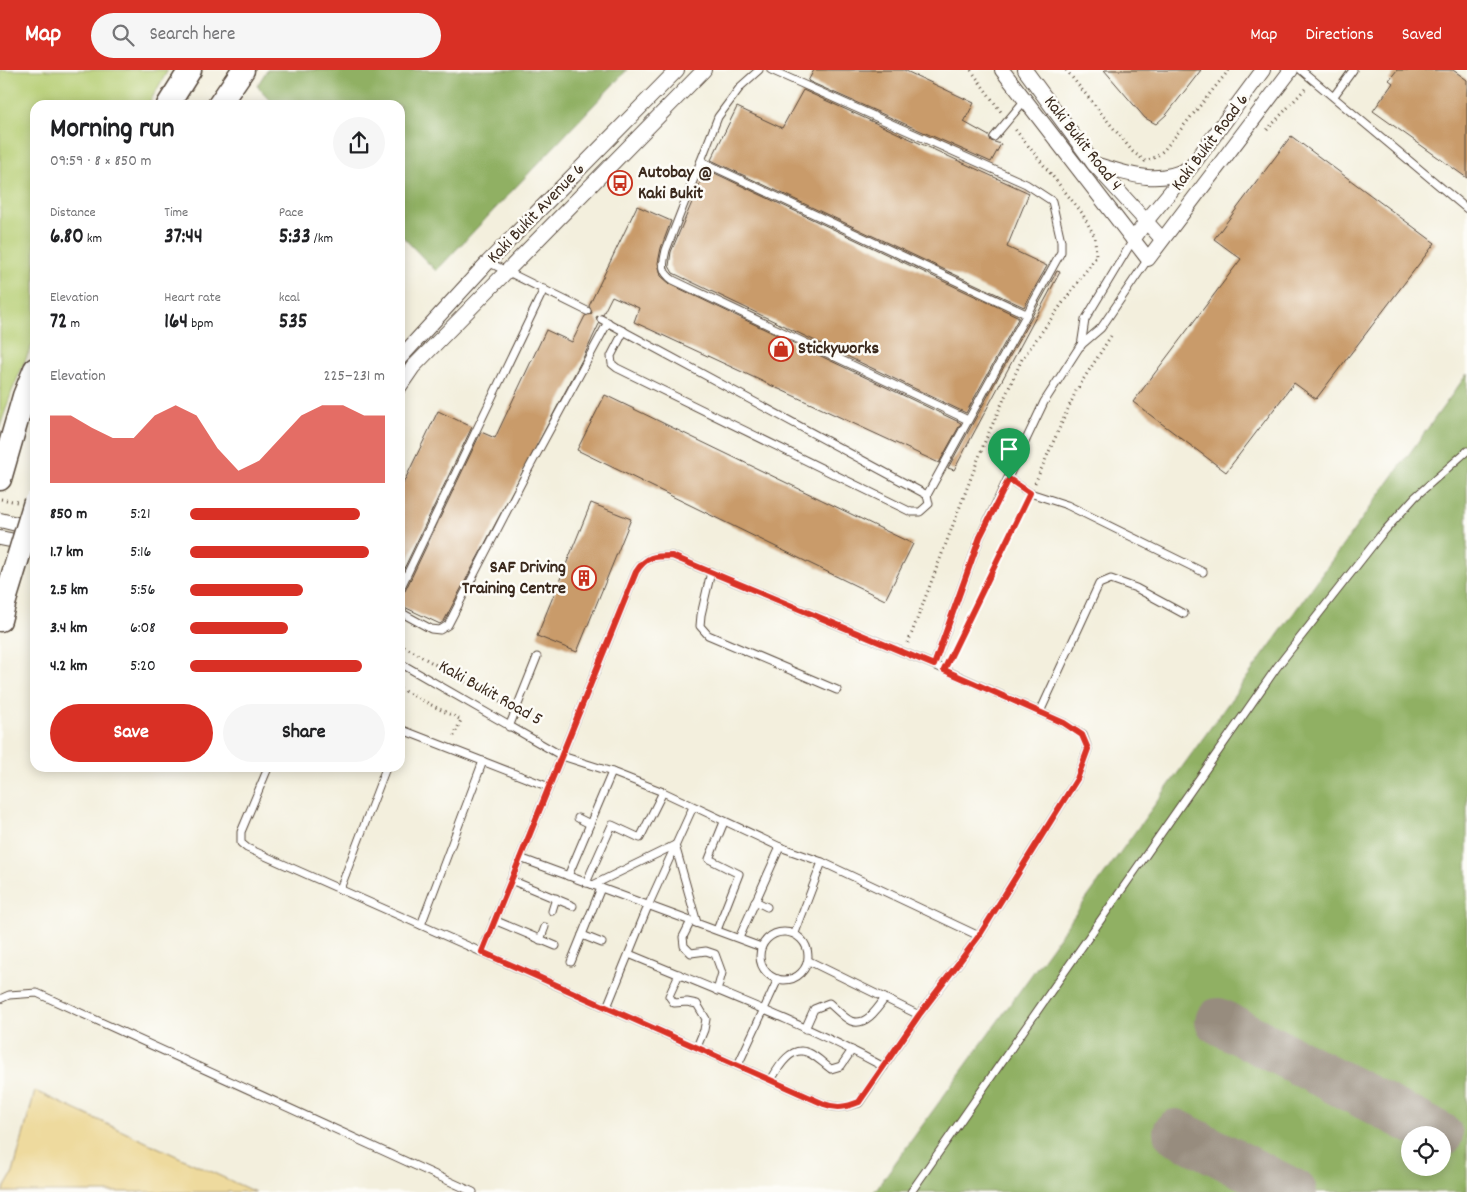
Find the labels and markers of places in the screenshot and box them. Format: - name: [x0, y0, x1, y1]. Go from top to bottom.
- place label: Autobay @ Kaki Bukit: [638, 161, 712, 207]
- bus stop icon: Autobay @ Kaki Bukit: [607, 170, 633, 196]
- shop icon: Stickyworks: [768, 336, 794, 362]
- place label: Stickyworks: [798, 337, 879, 362]
- pin: [988, 428, 1030, 479]
- place label: SAF Driving Training Centre: [462, 556, 566, 602]
- building icon: SAF Driving Training Centre: [571, 565, 597, 591]

